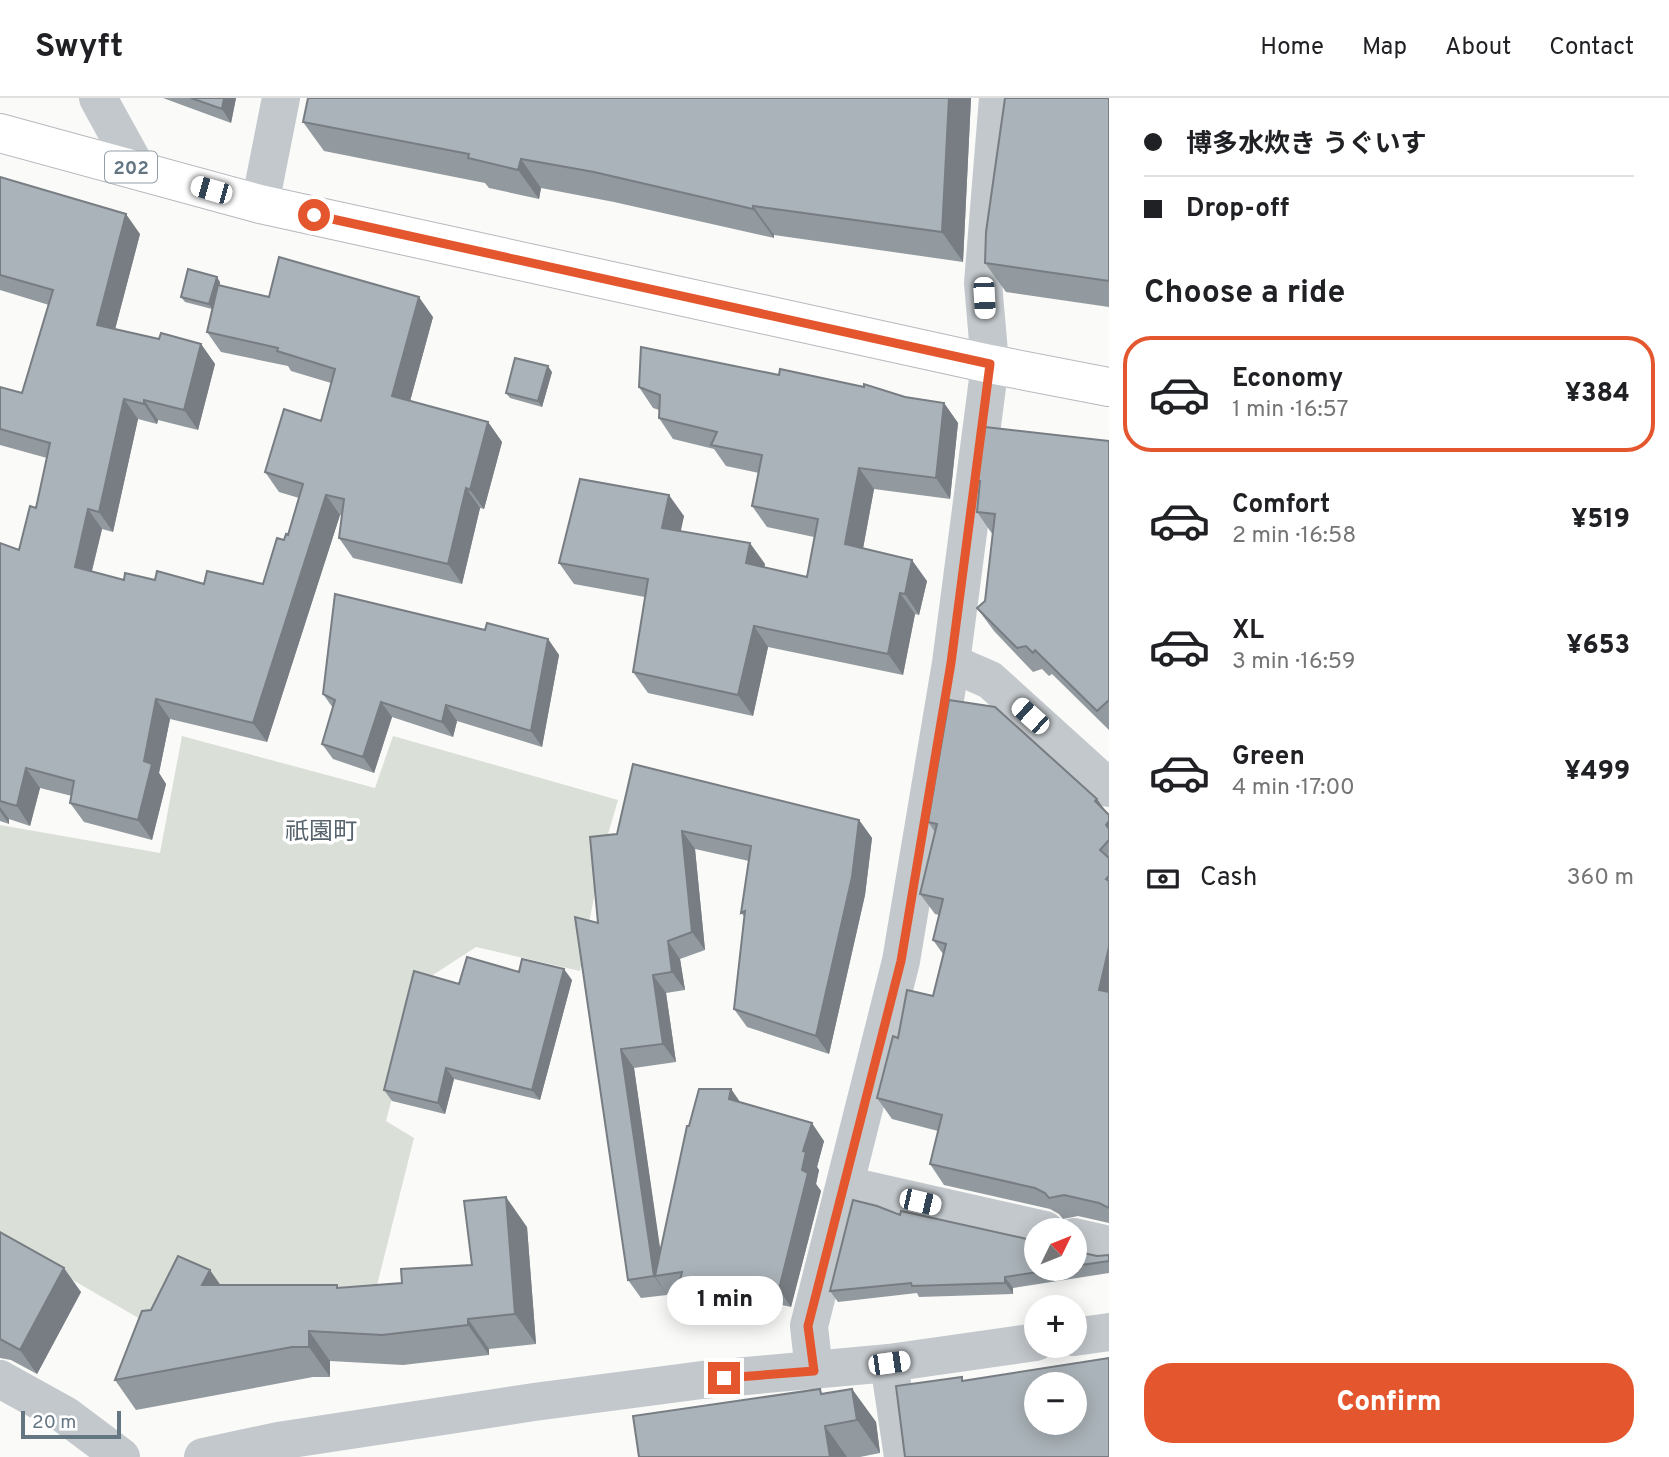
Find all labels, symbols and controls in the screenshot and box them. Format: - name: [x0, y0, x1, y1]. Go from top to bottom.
- text: Swyft: [35, 27, 123, 69]
- text: Home: [1260, 33, 1324, 63]
- text: Map: [1362, 33, 1407, 63]
- text: About: [1445, 33, 1511, 63]
- text: Contact: [1549, 33, 1634, 63]
- text: 博多水炊き うぐいす: [1186, 129, 1427, 162]
- road number: 202: [105, 152, 157, 183]
- car: [188, 174, 235, 206]
- text: Drop-off: [1186, 193, 1289, 226]
- route start: [298, 199, 330, 231]
- text: Choose a ride: [1144, 274, 1345, 314]
- car: [973, 276, 996, 320]
- icon: car: [1148, 363, 1211, 426]
- text: Economy: [1232, 363, 1343, 396]
- text: ¥384: [1565, 378, 1630, 411]
- text: 1 min · 16:57: [1232, 396, 1349, 425]
- icon: car: [1148, 489, 1211, 552]
- text: Comfort: [1232, 489, 1330, 522]
- text: ¥519: [1571, 504, 1630, 537]
- text: 2 min · 16:58: [1232, 522, 1356, 551]
- icon: car: [1148, 615, 1211, 678]
- text: XL: [1232, 615, 1264, 648]
- text: ¥653: [1566, 630, 1630, 663]
- text: 3 min · 16:59: [1232, 648, 1356, 677]
- car: [1008, 694, 1053, 738]
- icon: car: [1148, 741, 1211, 804]
- text: Green: [1232, 741, 1305, 774]
- text: ¥499: [1565, 756, 1630, 789]
- text: 4 min · 17:00: [1232, 774, 1355, 803]
- district label: 祇園町: [285, 818, 357, 848]
- icon: cash: [1144, 860, 1182, 898]
- text: Cash: [1200, 862, 1257, 895]
- text: 360 m: [1567, 864, 1634, 893]
- car: [898, 1187, 943, 1217]
- north arrow: [1024, 1218, 1087, 1281]
- map controls: [1024, 1218, 1087, 1435]
- callout: 1 min: [666, 1276, 782, 1326]
- text: 1 min: [697, 1286, 753, 1315]
- button: +: [1024, 1295, 1087, 1358]
- car: [867, 1350, 912, 1376]
- route end: [708, 1362, 740, 1394]
- button: Confirm: [1144, 1363, 1634, 1443]
- button: −: [1024, 1372, 1087, 1435]
- scale bar: [21, 1408, 121, 1440]
- text: 20 m: [32, 1411, 76, 1435]

